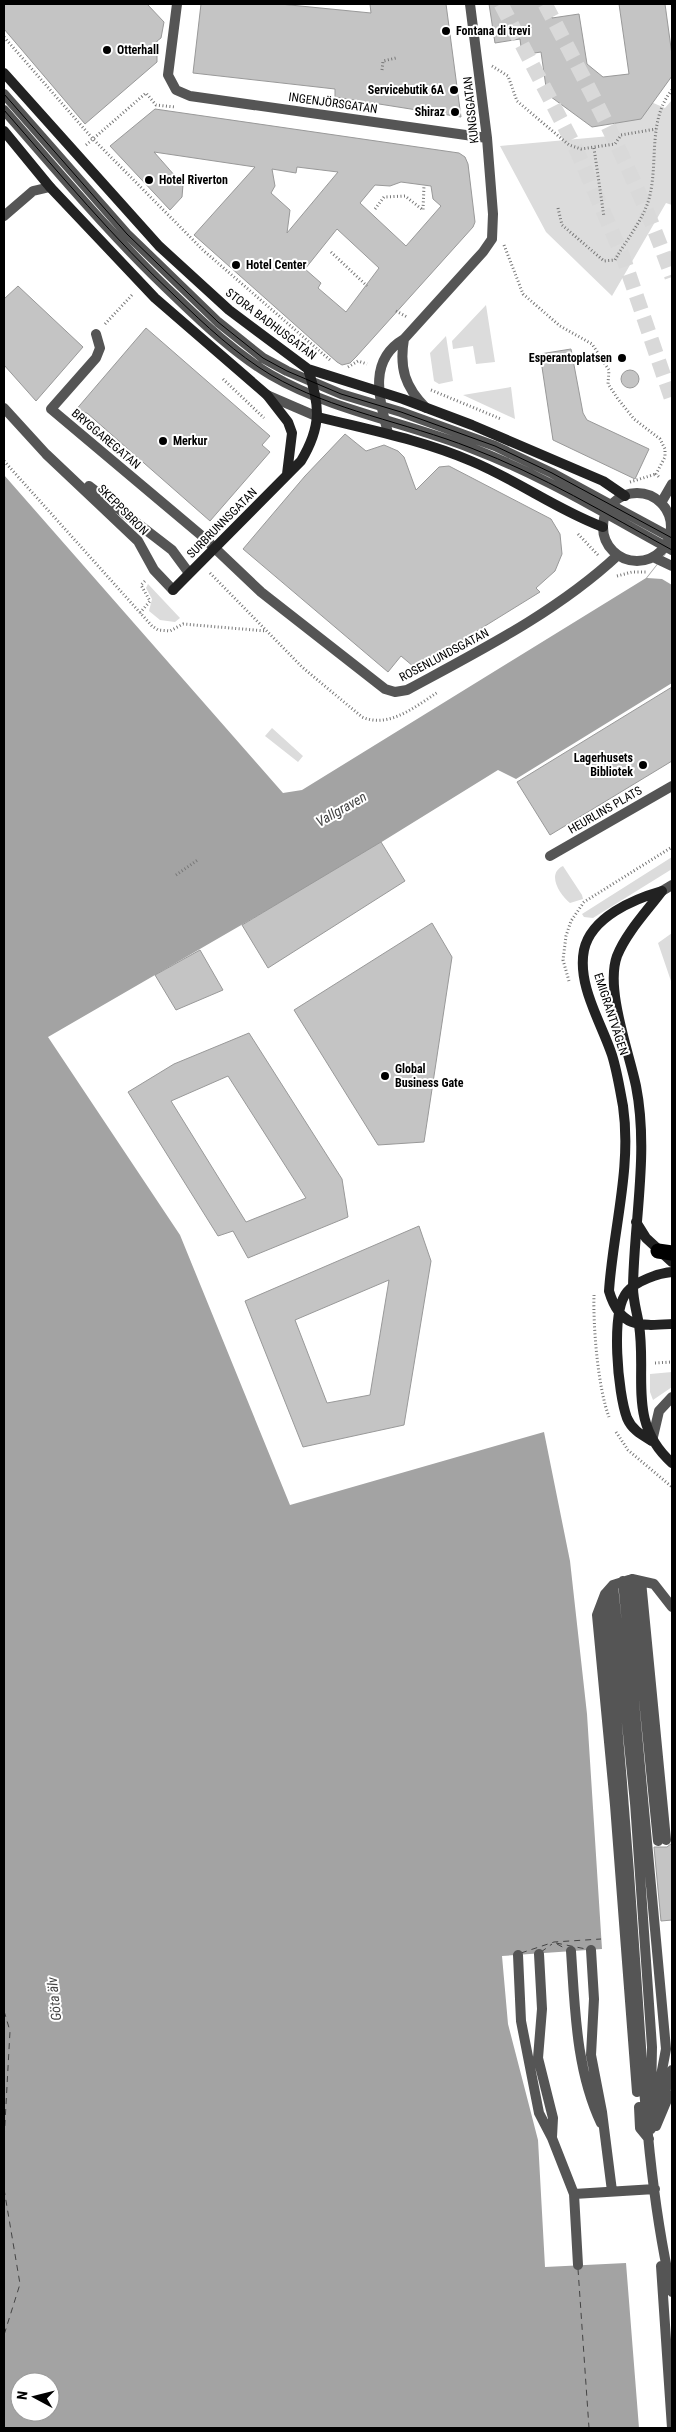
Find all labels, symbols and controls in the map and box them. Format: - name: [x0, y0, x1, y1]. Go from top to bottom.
- place label: Fontana di trevi: [456, 24, 530, 38]
- marker: Fontana di trevi: [440, 25, 452, 37]
- place label: Otterhall: [117, 43, 159, 57]
- marker: Otterhall: [101, 44, 113, 56]
- street label: KUNGSGATAN: [461, 76, 481, 144]
- place label: Servicebutik 6A: [368, 83, 445, 97]
- marker: Servicebutik 6A: [448, 84, 460, 96]
- street label: INGENJÖRSGATAN: [287, 89, 379, 116]
- place label: Shiraz: [415, 105, 445, 119]
- marker: Shiraz: [449, 106, 461, 118]
- place label: Hotel Riverton: [159, 173, 228, 187]
- marker: Hotel Riverton: [143, 174, 155, 186]
- place label: Hotel Center: [246, 258, 306, 272]
- marker: Hotel Center: [230, 259, 242, 271]
- street label: STORA BADHUSGATAN: [223, 285, 319, 363]
- place label: Esperantoplatsen: [529, 351, 612, 365]
- marker: Esperantoplatsen: [616, 352, 628, 364]
- street label: BRYGGAREGATAN: [69, 406, 143, 472]
- place label: Merkur: [173, 434, 207, 448]
- marker: Merkur: [157, 435, 169, 447]
- street label: SKEPPSBRON: [95, 482, 151, 538]
- street label: SURBRUNNSGATAN: [184, 485, 260, 561]
- street label: ROSENLUNDSGATAN: [397, 626, 491, 684]
- place label: Lagerhusets Bibliotek: [574, 751, 634, 779]
- marker: Lagerhusets Bibliotek: [637, 759, 649, 771]
- street label: HEURLINS PLATS: [566, 783, 644, 837]
- water label: Vallgraven: [313, 788, 369, 830]
- street label: EMIGRANTVÄGEN: [591, 971, 632, 1057]
- place label: Global Business Gate: [395, 1062, 464, 1090]
- marker: Global Business Gate: [379, 1070, 391, 1082]
- water label: Göta älv: [44, 1975, 64, 2022]
- north arrow: [10, 2372, 60, 2422]
- text: N: [14, 2390, 31, 2401]

